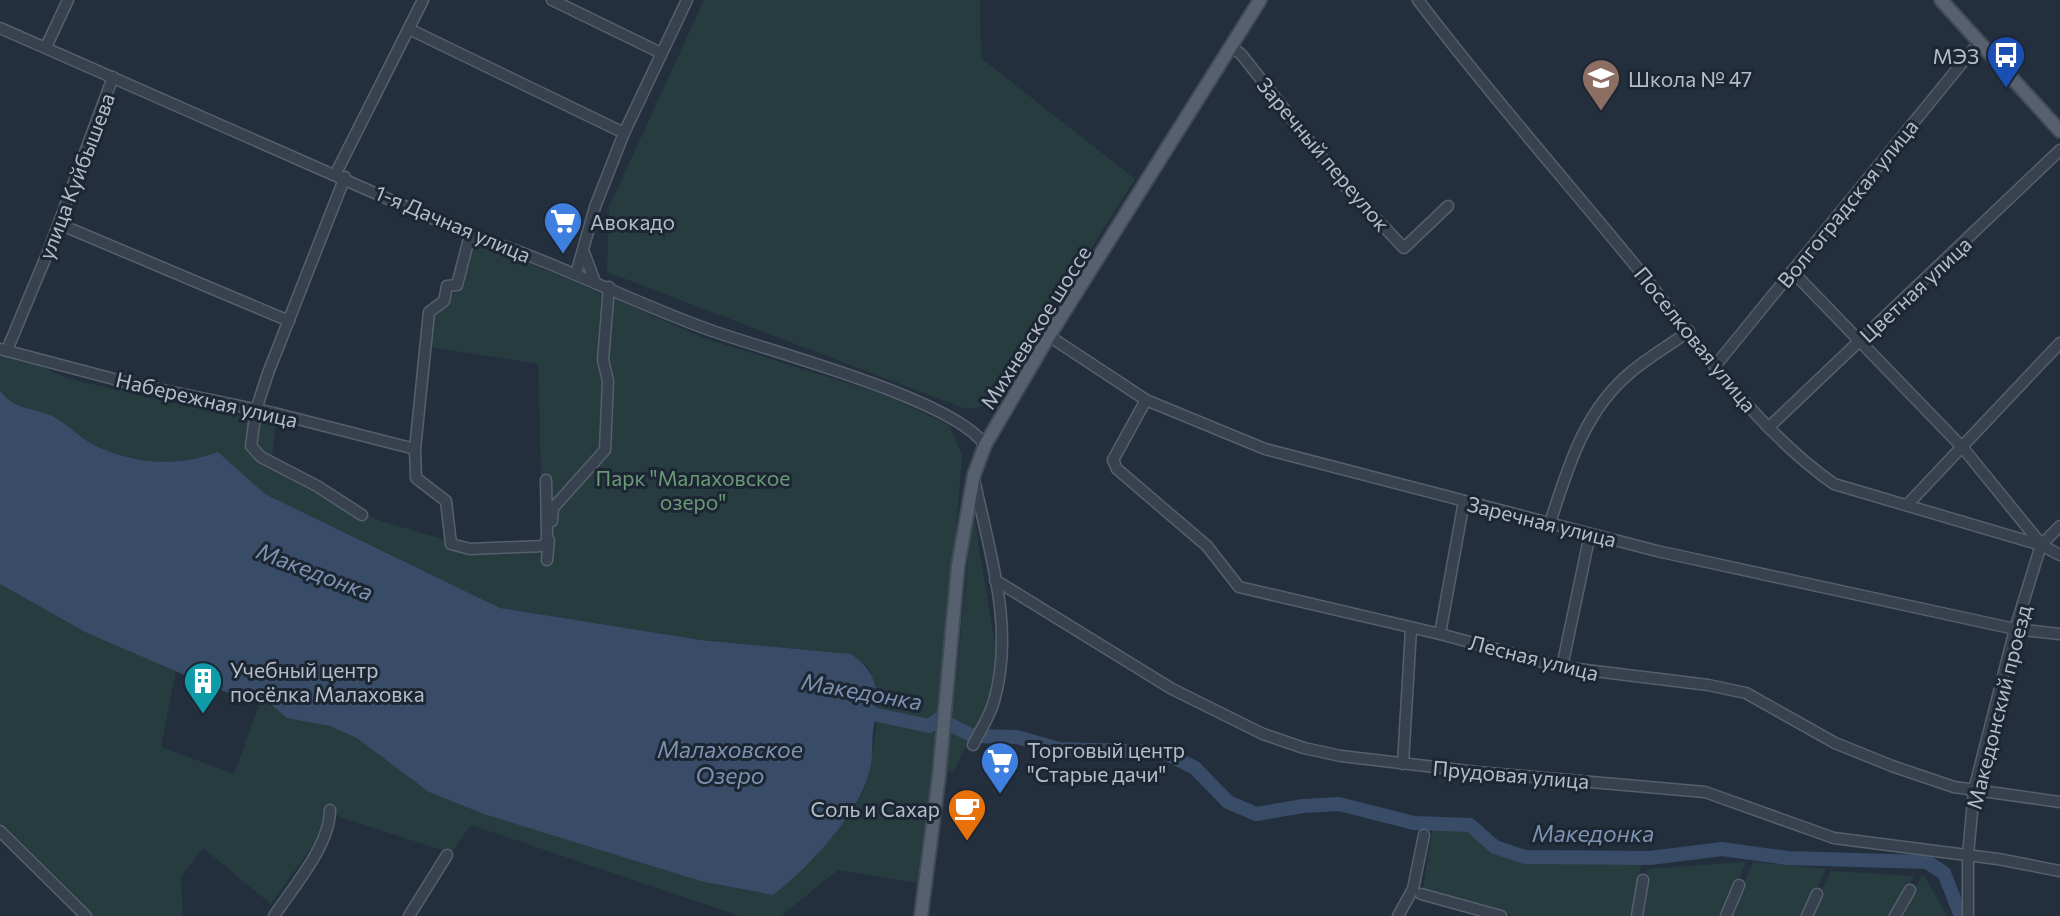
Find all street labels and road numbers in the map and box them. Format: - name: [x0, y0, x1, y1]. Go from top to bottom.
- street label: Заречный переулок: [1252, 72, 1396, 236]
- street label: улица Куйбышева: [33, 89, 119, 263]
- street label: Волгоградская улица: [1771, 114, 1923, 292]
- street label: 1-я Дачная улица: [371, 179, 535, 267]
- street label: Цветная улица: [1854, 231, 1976, 347]
- street label: Михневское шоссе: [975, 241, 1095, 413]
- street label: Поселковая улица: [1630, 261, 1762, 417]
- street label: Набережная улица: [114, 366, 300, 432]
- street label: Заречная улица: [1465, 490, 1619, 552]
- street label: Македонский проезд: [1961, 602, 2035, 812]
- street label: Лесная улица: [1467, 629, 1601, 685]
- street label: Прудовая улица: [1432, 755, 1590, 793]

